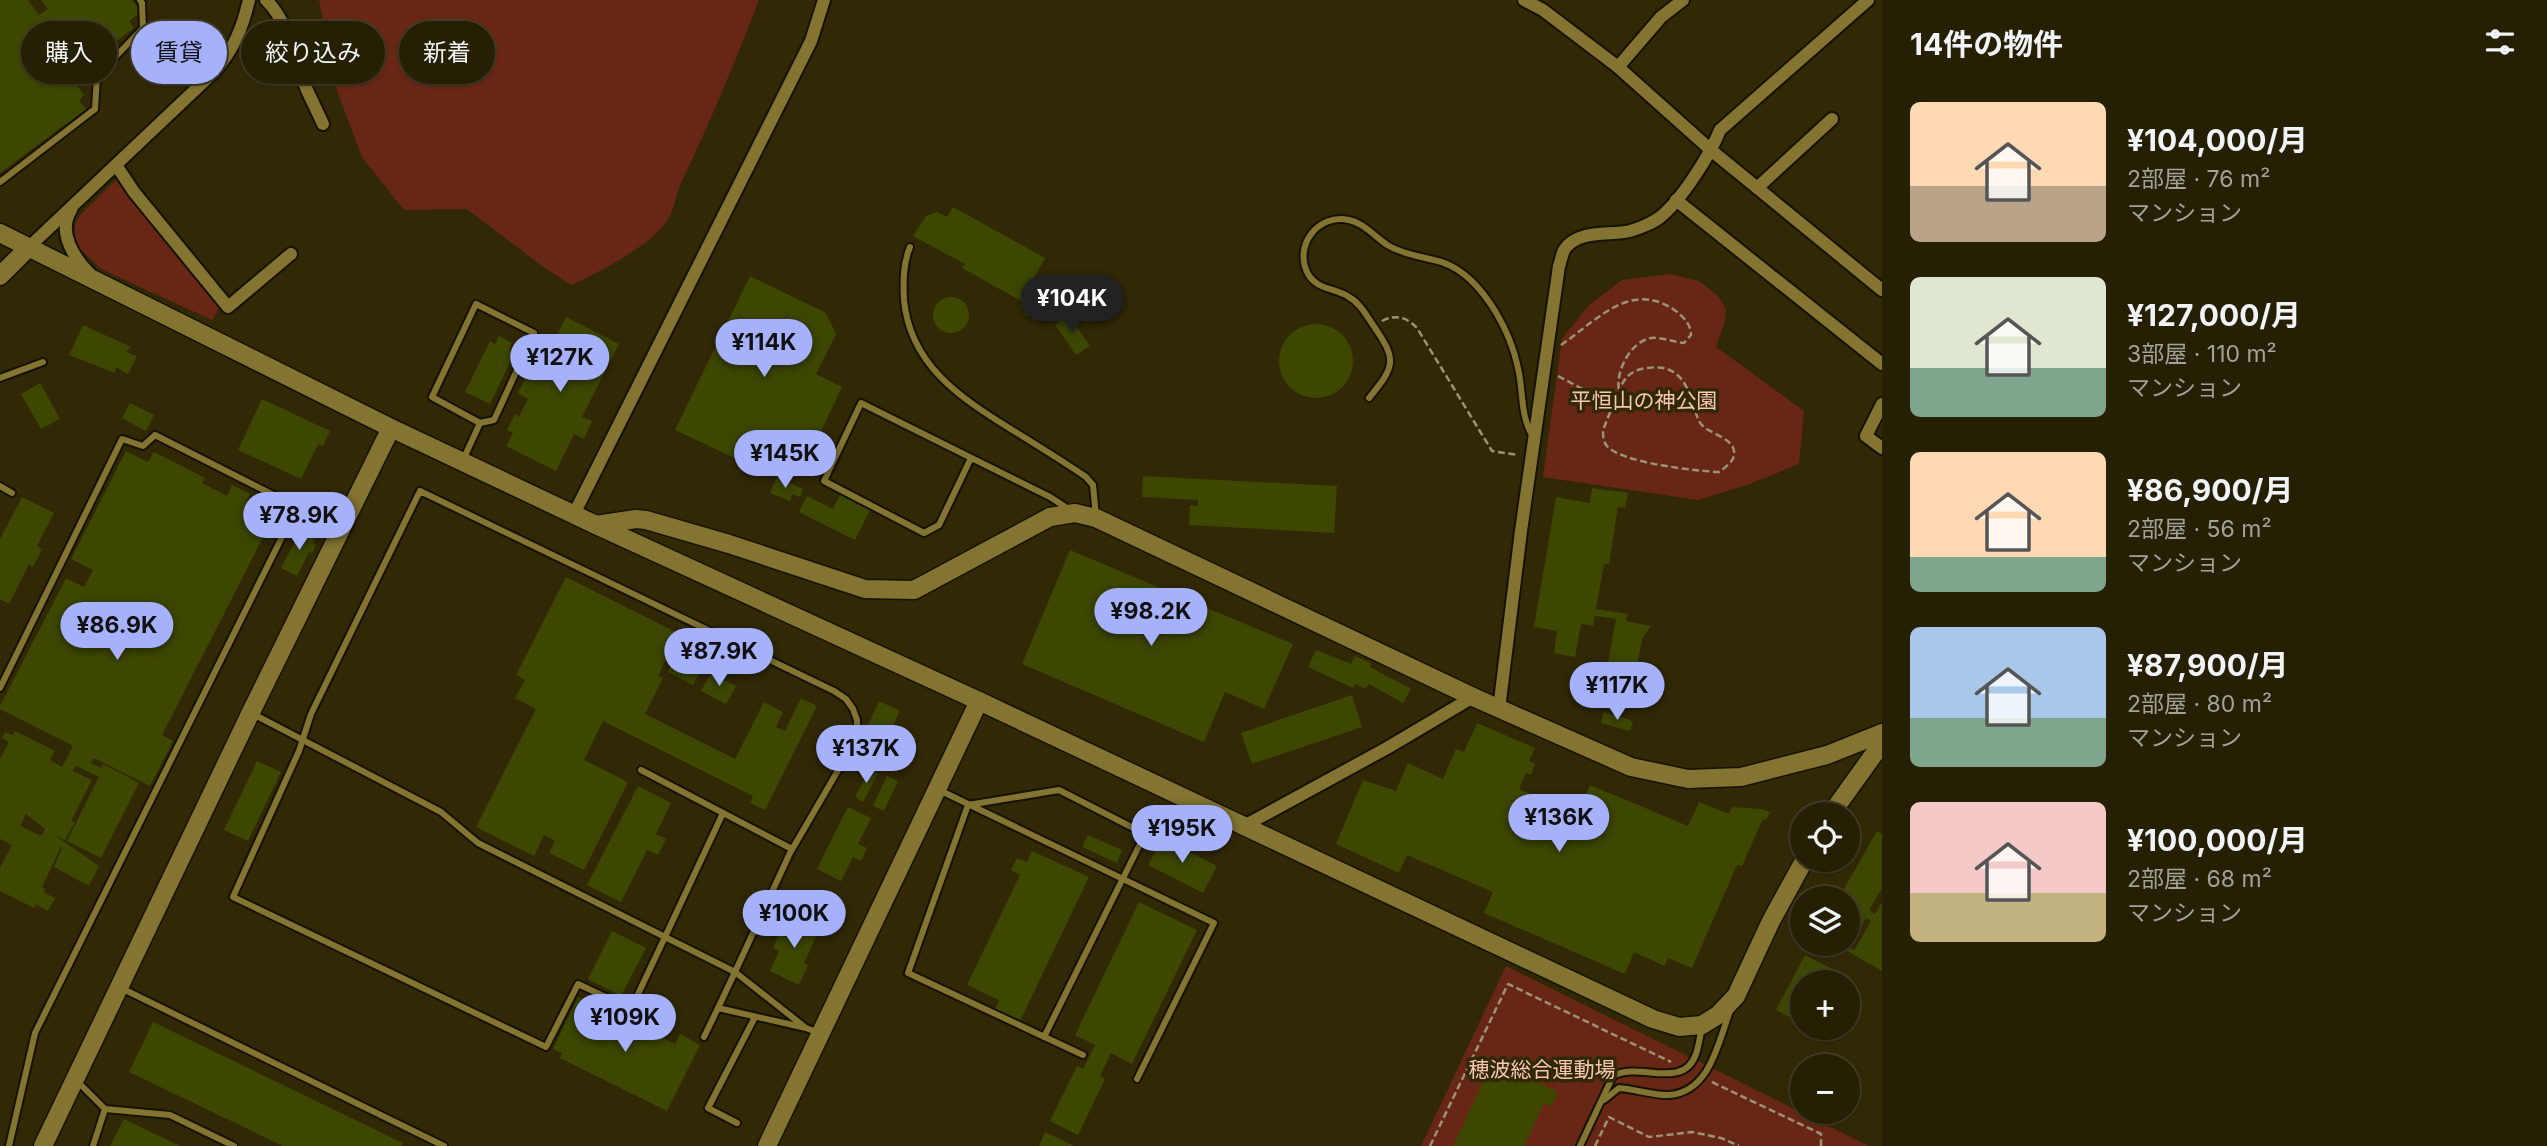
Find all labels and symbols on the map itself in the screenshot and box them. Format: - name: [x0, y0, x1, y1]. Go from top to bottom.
- pin: ¥104K: [1023, 276, 1121, 335]
- pin: ¥114K: [715, 320, 813, 379]
- pin: ¥127K: [511, 334, 609, 394]
- park label: 平恒山の神公園: [1571, 388, 1718, 413]
- pin: ¥145K: [736, 430, 834, 490]
- pin: ¥78.9K: [242, 492, 356, 552]
- pin: ¥98.2K: [1094, 588, 1208, 648]
- pin: ¥86.9K: [60, 602, 174, 662]
- pin: ¥87.9K: [662, 628, 776, 688]
- pin: ¥117K: [1568, 662, 1666, 722]
- pin: ¥137K: [817, 726, 915, 785]
- pin: ¥136K: [1510, 794, 1608, 854]
- pin: ¥195K: [1133, 806, 1231, 865]
- pin: ¥100K: [745, 890, 843, 950]
- pin: ¥109K: [576, 995, 674, 1054]
- park label: 穂波総合運動場: [1469, 1057, 1616, 1082]

